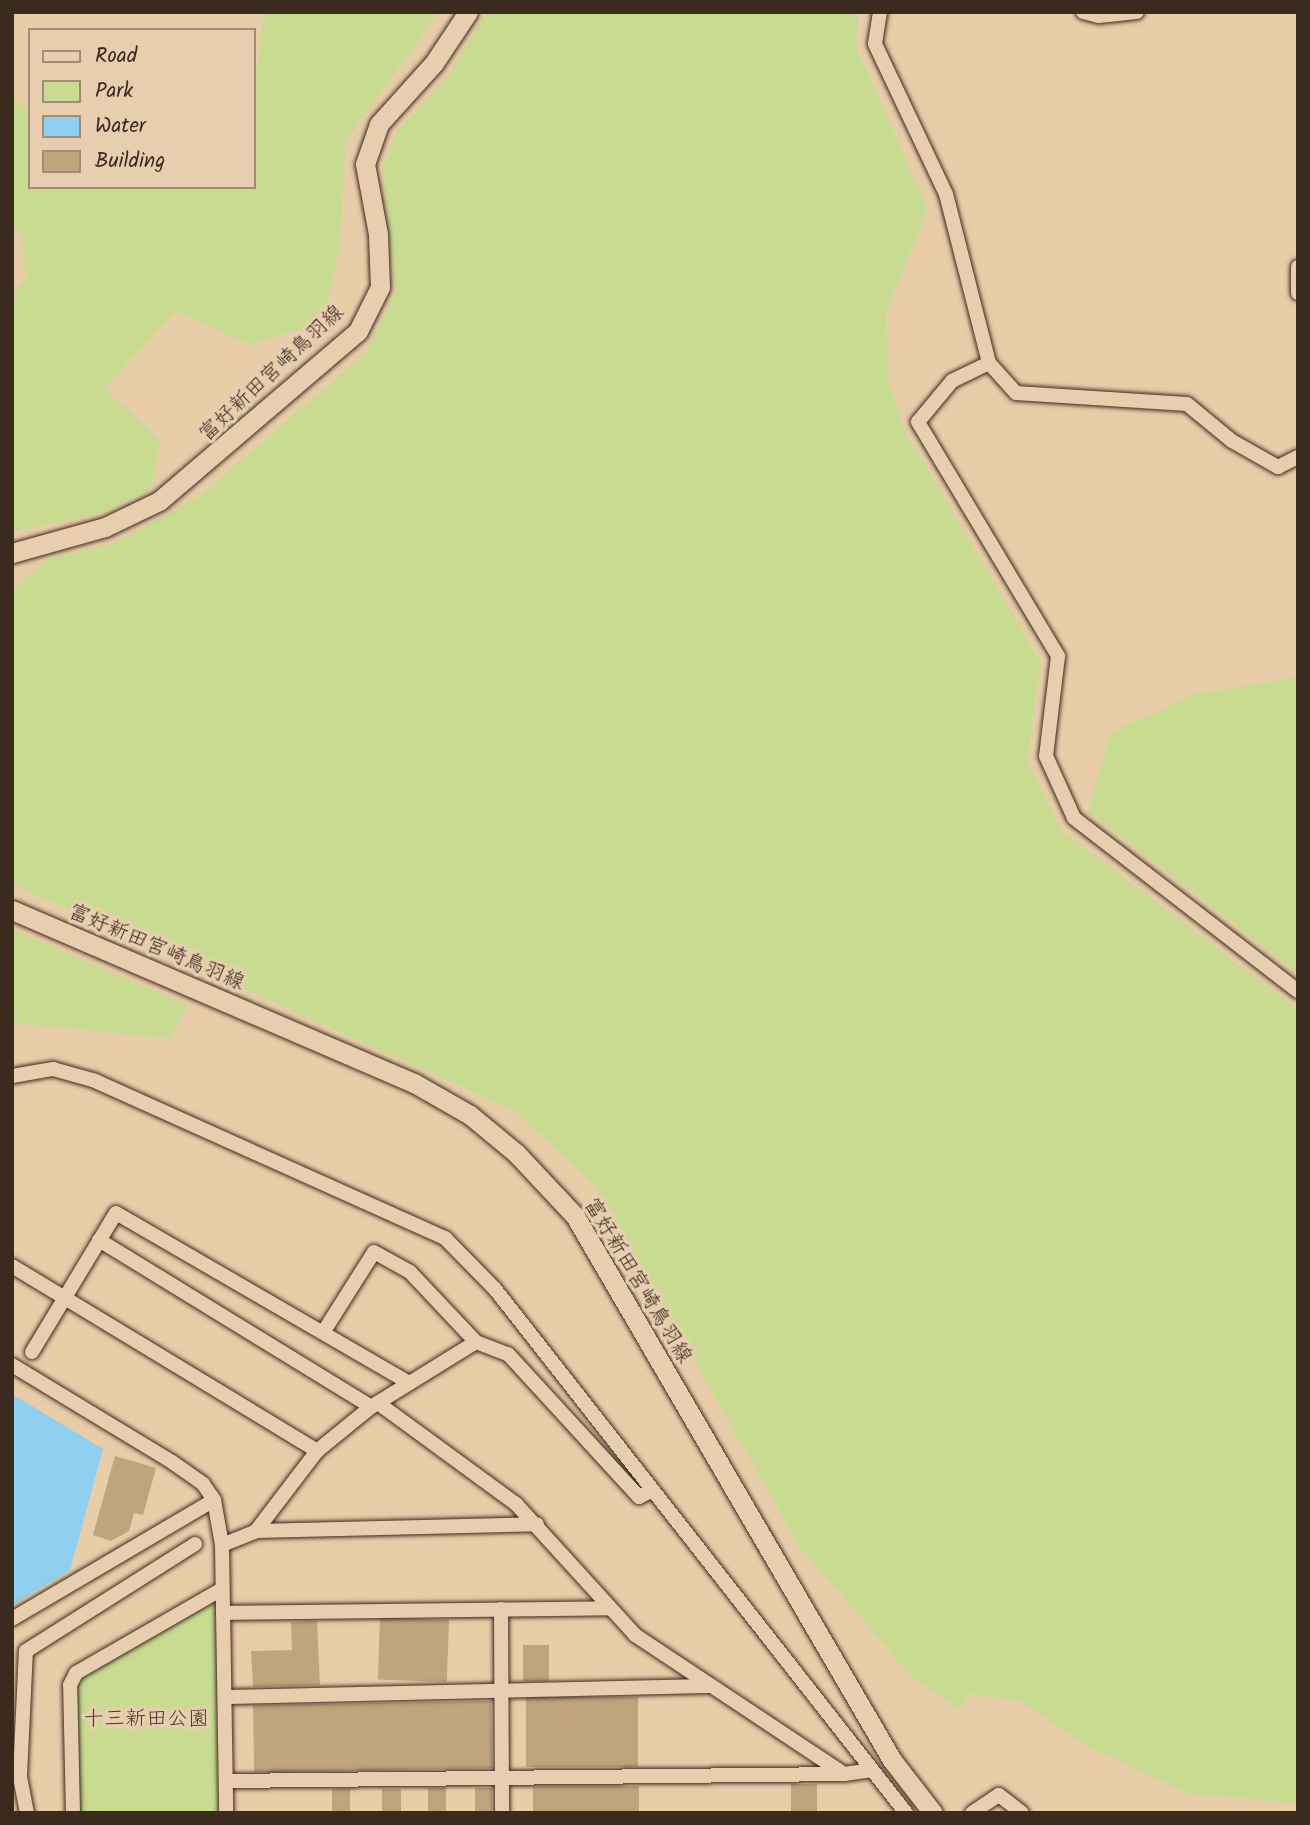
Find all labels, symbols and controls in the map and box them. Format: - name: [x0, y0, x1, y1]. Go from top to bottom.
- legend: [28, 28, 256, 189]
- text: Road: [95, 40, 137, 73]
- text: Park: [95, 75, 133, 108]
- text: Water: [95, 110, 146, 143]
- text: Building: [95, 145, 165, 178]
- street label: 富好新田宮崎鳥羽線: [194, 300, 350, 448]
- street label: 富好新田宮崎鳥羽線: [64, 899, 248, 997]
- street label: 富好新田宮崎鳥羽線: [578, 1194, 696, 1368]
- park label: 十三新田公園: [83, 1707, 209, 1733]

